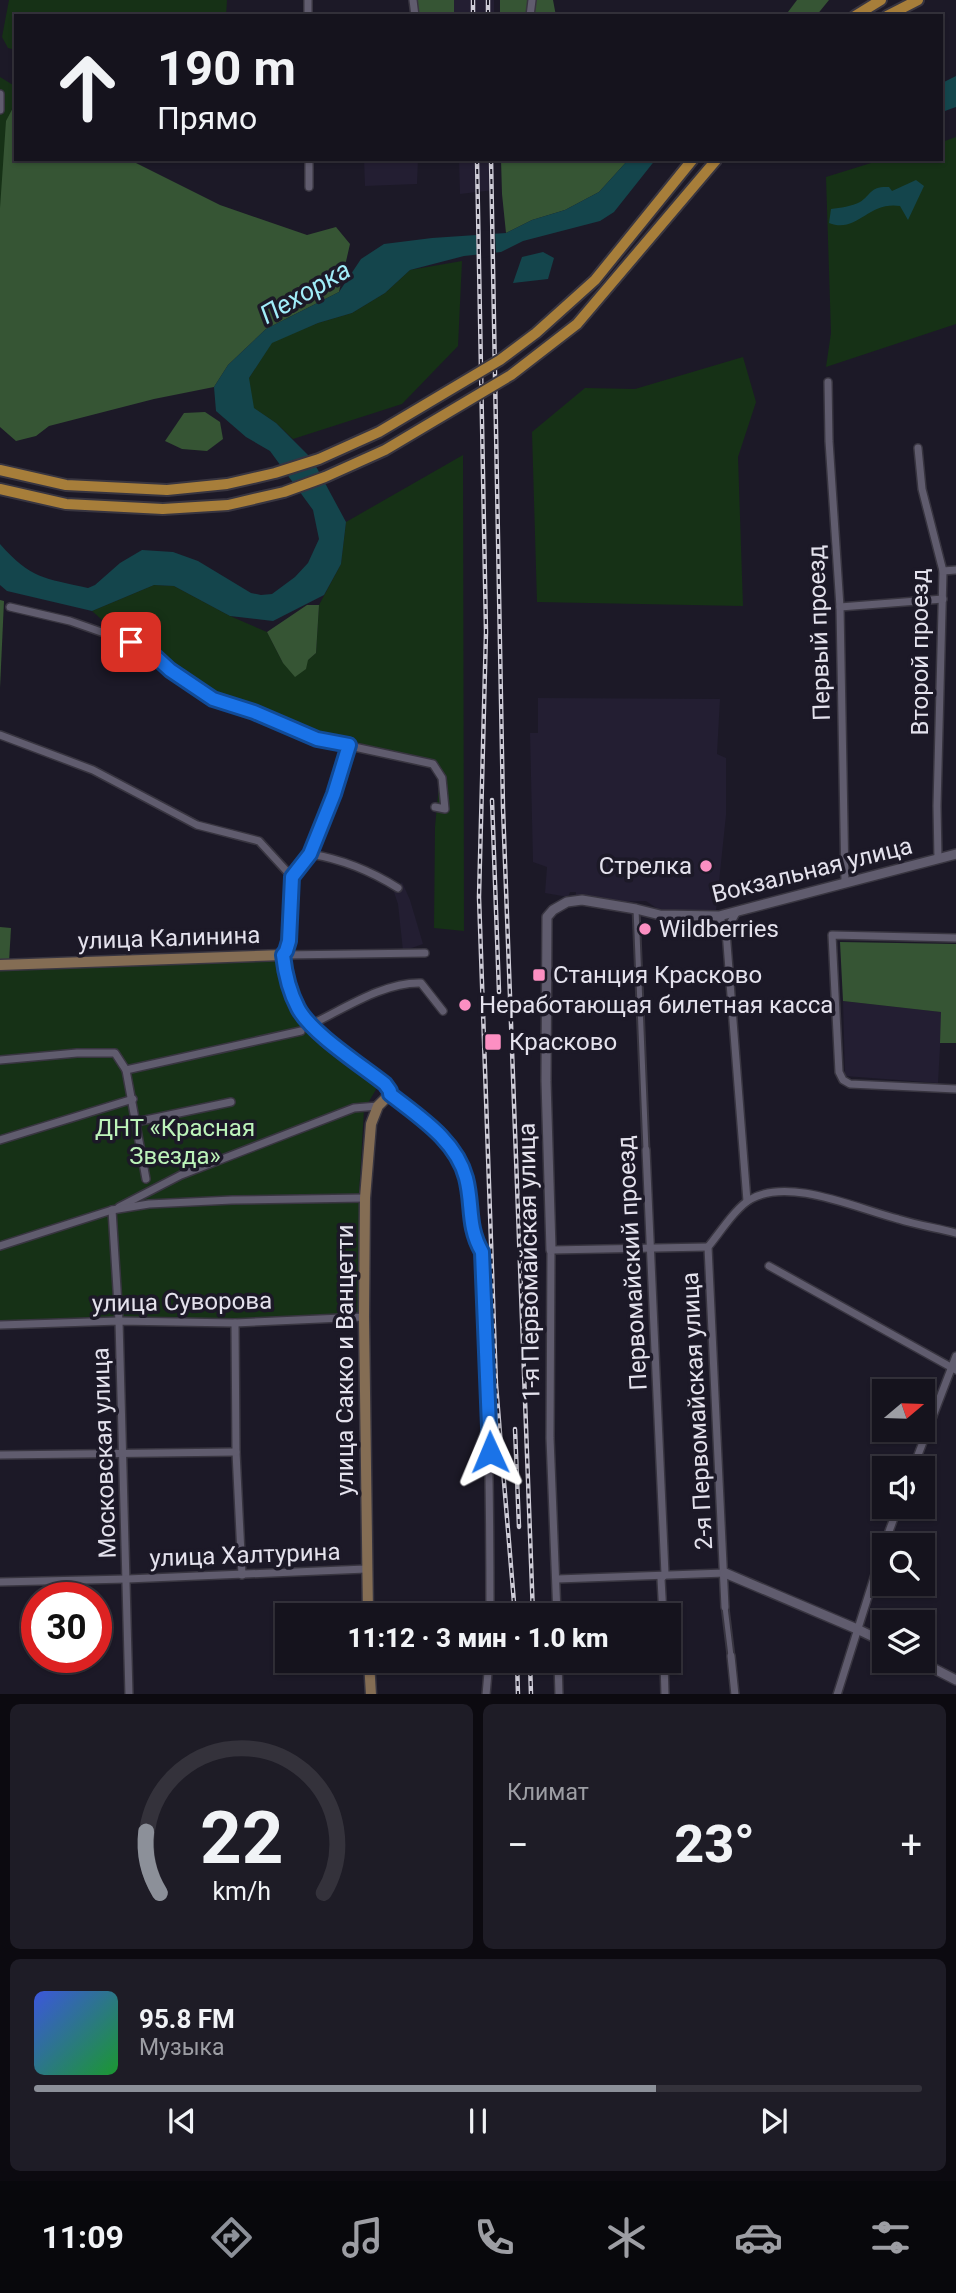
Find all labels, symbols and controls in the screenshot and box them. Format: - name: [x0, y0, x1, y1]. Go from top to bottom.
- text: 190 m: [157, 40, 296, 97]
- icon: ahead: [42, 42, 133, 133]
- text: Прямо: [157, 99, 257, 137]
- water label: Пехорка: [254, 254, 356, 330]
- street label: Первый проезд: [802, 545, 836, 721]
- street label: Второй проезд: [906, 568, 934, 736]
- pin: [101, 612, 161, 672]
- icon: arrive: [112, 623, 150, 661]
- street label: Вокзальная улица: [709, 832, 915, 908]
- place label: Стрелка: [599, 852, 692, 880]
- marker: Стрелка: [698, 858, 714, 874]
- place label: Wildberries: [659, 915, 779, 943]
- street label: улица Калинина: [77, 921, 261, 955]
- marker: Wildberries: [637, 921, 653, 937]
- place label: Станция Красково: [553, 961, 762, 989]
- marker: Станция Красково: [531, 967, 547, 983]
- place label: Неработающая билетная касса: [479, 991, 833, 1019]
- marker: Неработающая билетная касса: [457, 997, 473, 1013]
- place label: Красково: [509, 1028, 617, 1056]
- marker: Красково: [483, 1032, 503, 1052]
- park label: ДНТ «Красная Звезда»: [95, 1114, 255, 1170]
- street label: 1-я Первомайская улица: [513, 1123, 545, 1401]
- street label: Первомайский проезд: [611, 1135, 653, 1391]
- street label: улица Сакко и Ванцетти: [331, 1224, 359, 1496]
- street label: 2-я Первомайская улица: [676, 1271, 718, 1551]
- street label: улица Суворова: [92, 1286, 272, 1318]
- street label: Московская улица: [86, 1347, 122, 1559]
- north arrow: [872, 1379, 934, 1442]
- map controls: [872, 1379, 935, 1673]
- position arrow: [453, 1415, 527, 1489]
- button: sound: [872, 1456, 935, 1519]
- button: search: [872, 1533, 935, 1596]
- street label: улица Халтурина: [149, 1538, 341, 1572]
- speed limit sign: 30: [21, 1582, 112, 1673]
- button: layers: [872, 1610, 935, 1673]
- text: 11:12 · 3 мин · 1.0 km: [348, 1623, 608, 1653]
- text: Климат: [507, 1779, 589, 1806]
- text: 22: [200, 1795, 283, 1881]
- text: 23°: [674, 1814, 755, 1875]
- text: −: [507, 1823, 529, 1867]
- text: +: [900, 1823, 922, 1867]
- text: km/h: [212, 1876, 271, 1905]
- text: 95.8 FM: [139, 2004, 235, 2034]
- text: Музыка: [139, 2034, 224, 2061]
- icon: previous: [163, 2102, 201, 2140]
- icon: pause: [459, 2102, 497, 2140]
- icon: next: [755, 2102, 793, 2140]
- icon: directions: [207, 2213, 256, 2262]
- icon: music: [338, 2213, 387, 2262]
- icon: phone: [470, 2213, 519, 2262]
- icon: climate: [602, 2213, 651, 2262]
- icon: car: [734, 2213, 783, 2262]
- icon: filters: [866, 2213, 915, 2262]
- text: 11:09: [41, 2218, 124, 2256]

